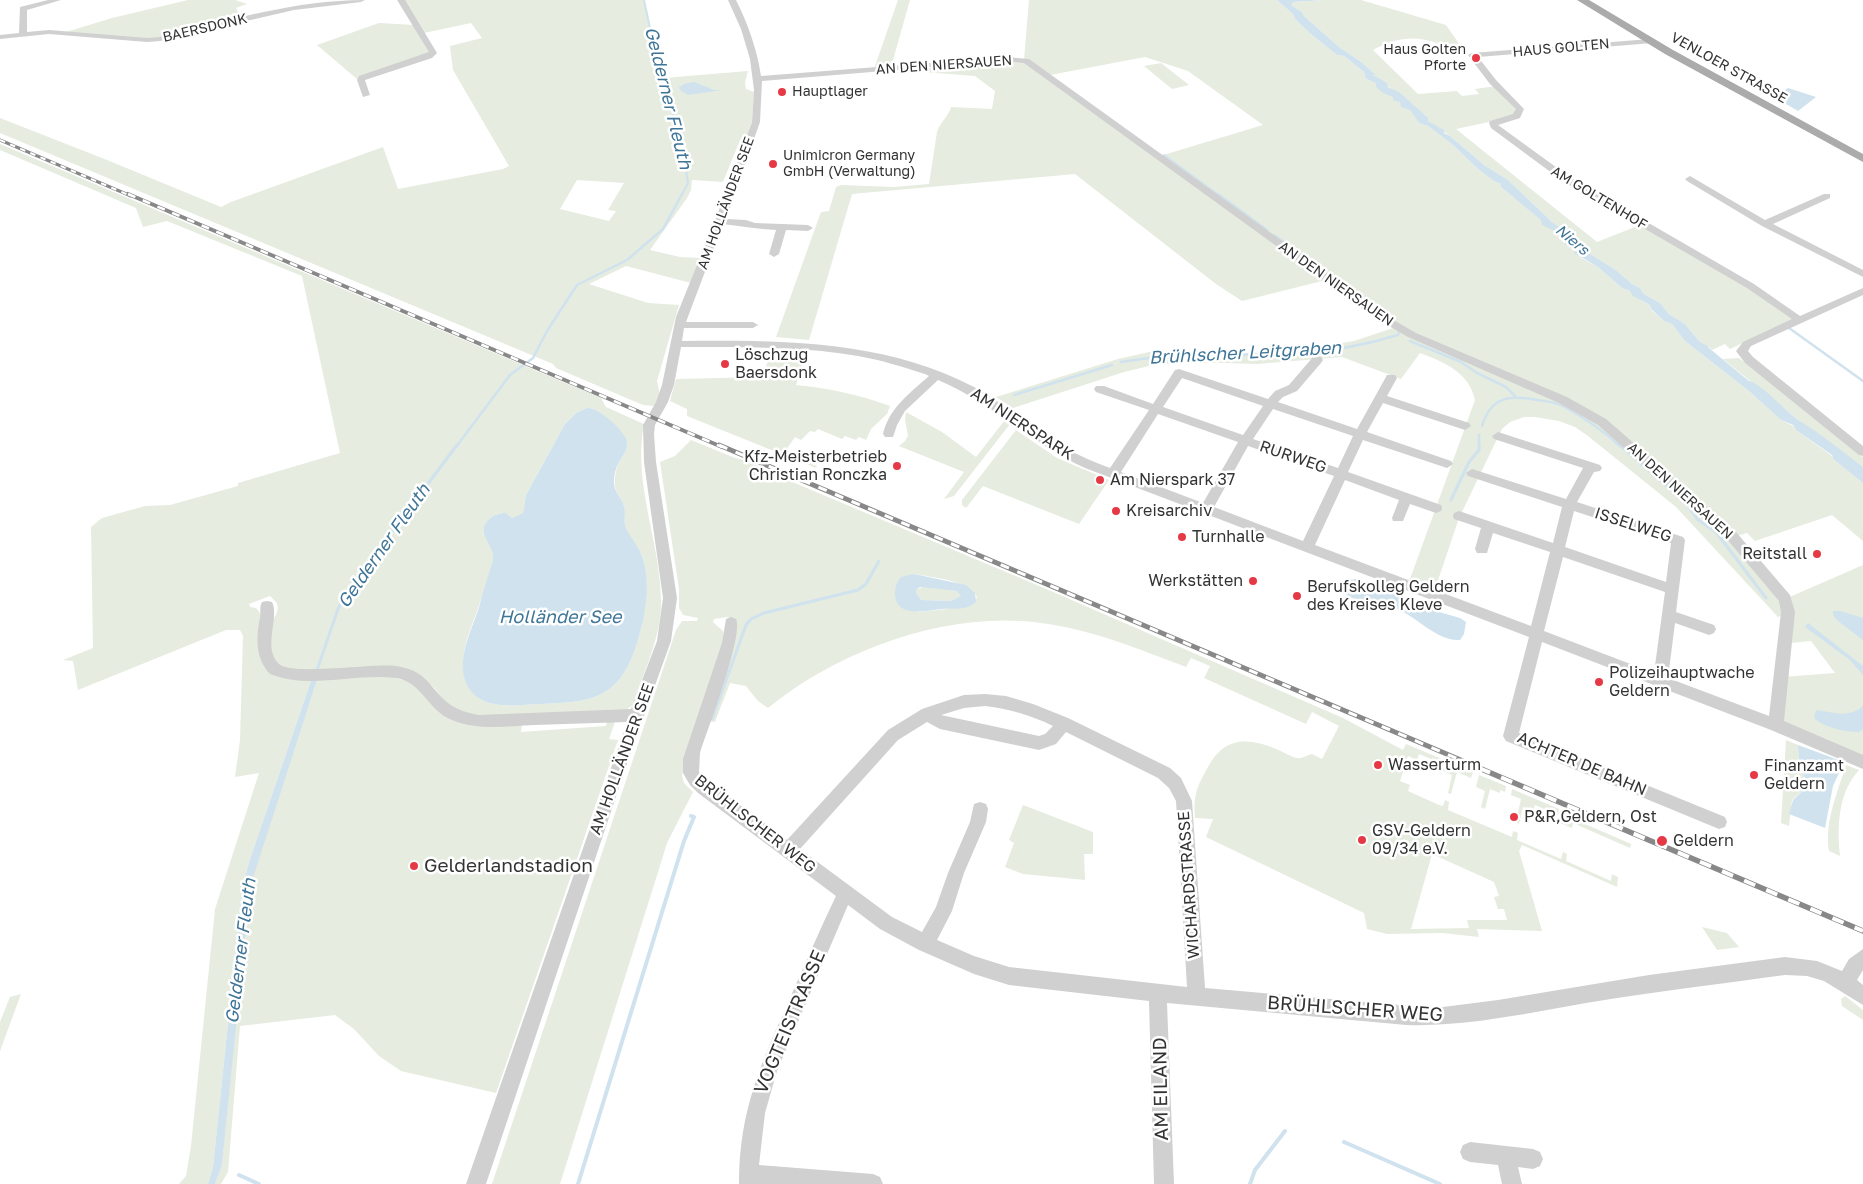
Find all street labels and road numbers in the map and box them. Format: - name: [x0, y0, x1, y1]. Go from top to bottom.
- street label: BAERSDONK: [161, 10, 249, 46]
- street label: VENLOER STRASSE: [1668, 29, 1790, 107]
- street label: HAUS GOLTEN: [1512, 35, 1610, 61]
- street label: AN DEN NIERSAUEN: [875, 52, 1013, 78]
- street label: AM HOLLÄNDER SEE: [694, 134, 758, 272]
- street label: AM GOLTENHOF: [1548, 163, 1650, 233]
- street label: AN DEN NIERSAUEN: [1275, 238, 1397, 330]
- street label: AM NIERSPARK: [967, 384, 1077, 464]
- street label: RURWEG: [1257, 437, 1329, 477]
- street label: AN DEN NIERSAUEN: [1624, 439, 1736, 543]
- street label: ISSELWEG: [1592, 504, 1674, 546]
- street label: AM HOLLÄNDER SEE: [586, 681, 658, 837]
- street label: ACHTER DE BAHN: [1515, 728, 1649, 800]
- street label: BRÜHLSCHER WEG: [691, 771, 819, 877]
- street label: WICHARDSTRASSE: [1174, 811, 1204, 959]
- street label: VOGTEISTRASSE: [749, 947, 831, 1097]
- street label: BRÜHLSCHER WEG: [1266, 991, 1444, 1027]
- street label: AM EILAND: [1149, 1037, 1173, 1141]

